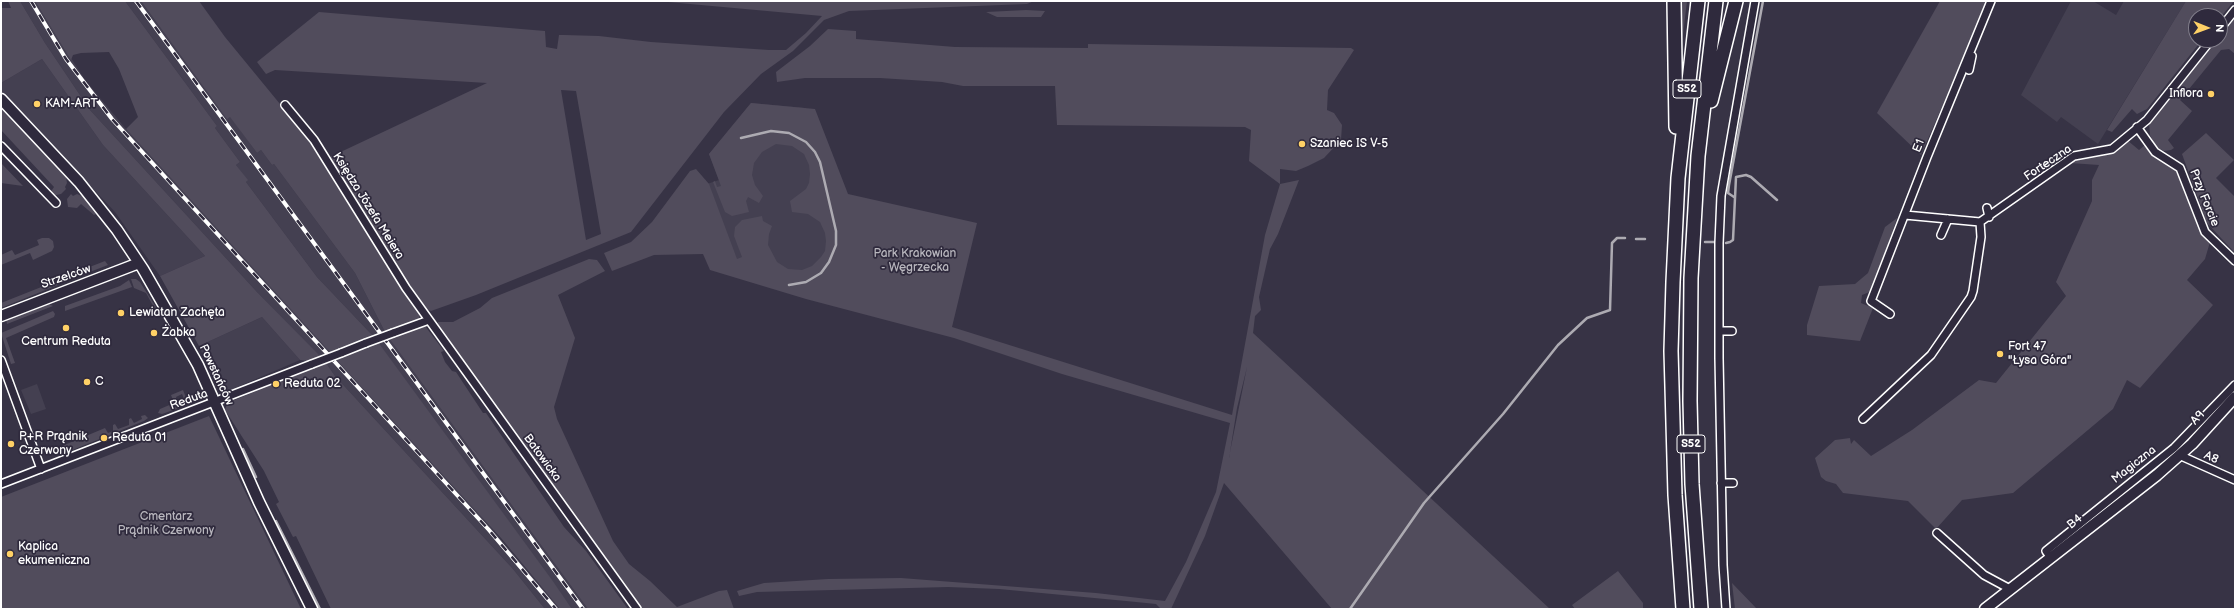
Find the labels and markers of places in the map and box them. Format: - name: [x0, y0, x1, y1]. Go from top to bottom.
- place label: Inflora: [2169, 87, 2203, 101]
- marker: Inflora: [2206, 89, 2216, 99]
- place label: KAM-ART: [45, 97, 98, 111]
- marker: KAM-ART: [32, 99, 42, 109]
- place label: Szaniec IS V-5: [1310, 137, 1388, 151]
- marker: Szaniec IS V-5: [1297, 139, 1307, 149]
- place label: Lewiatan Zachęta: [129, 306, 225, 320]
- marker: Lewiatan Zachęta: [116, 308, 126, 318]
- marker: Centrum Reduta: [61, 323, 71, 333]
- place label: Żabka: [162, 326, 195, 340]
- marker: Żabka: [149, 328, 159, 338]
- place label: Centrum Reduta: [21, 335, 111, 349]
- place label: Fort 47 "Łysa Góra": [2008, 340, 2071, 368]
- marker: Fort 47 "Łysa Góra": [1995, 349, 2005, 359]
- place label: C: [95, 375, 104, 389]
- marker: C: [82, 377, 92, 387]
- place label: Reduta 02: [284, 377, 341, 391]
- marker: Reduta 02: [271, 379, 281, 389]
- place label: P+R Prądnik Czerwony: [19, 430, 87, 458]
- place label: Reduta 01: [112, 431, 166, 445]
- marker: Reduta 01: [99, 433, 109, 443]
- marker: P+R Prądnik Czerwony: [6, 439, 16, 449]
- place label: Kaplica ekumeniczna: [18, 540, 90, 568]
- marker: Kaplica ekumeniczna: [5, 549, 15, 559]

